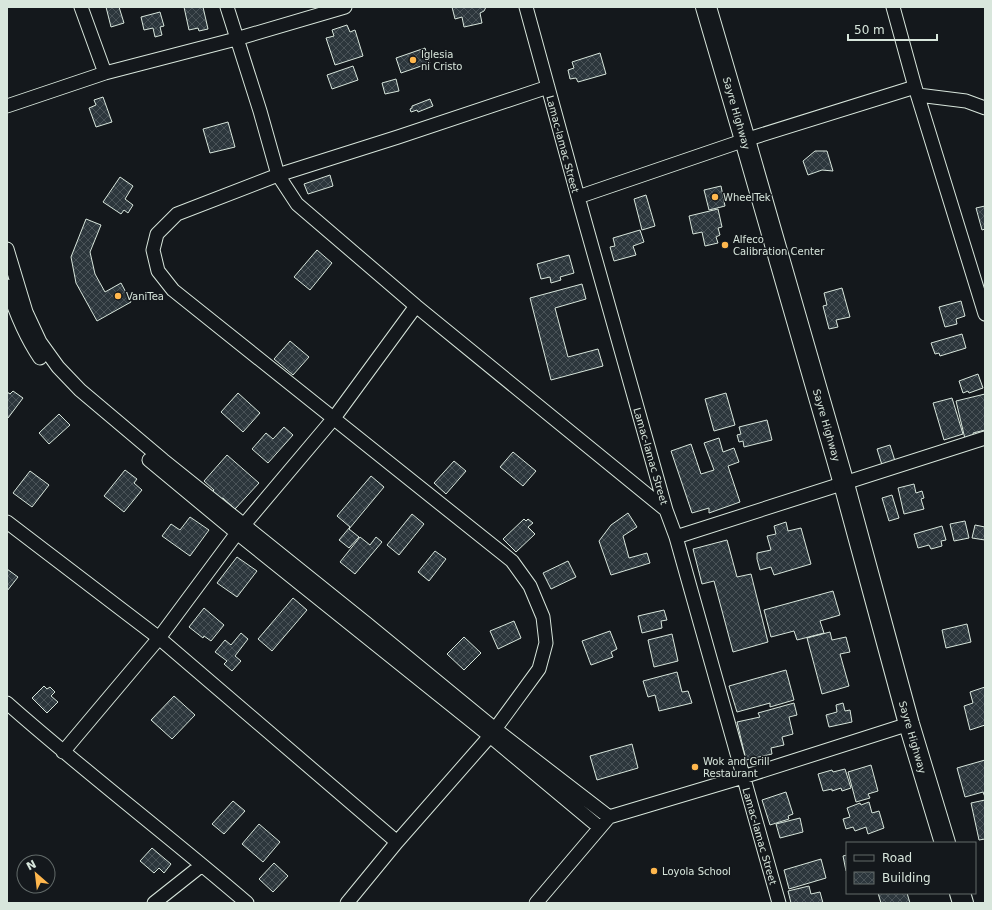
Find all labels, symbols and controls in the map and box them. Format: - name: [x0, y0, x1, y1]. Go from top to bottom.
- scale bar: [848, 16, 937, 42]
- text: 50 m: [854, 23, 885, 37]
- place label: Iglesia ni Cristo: [421, 49, 462, 72]
- marker: Iglesia ni Cristo: [408, 55, 418, 65]
- street label: Sayre Highway: [721, 76, 752, 151]
- street label: Lamac-lamac Street: [544, 94, 581, 194]
- marker: WheelTek: [710, 192, 720, 202]
- place label: WheelTek: [723, 192, 771, 203]
- place label: Alfeco Calibration Center: [733, 234, 825, 257]
- marker: Alfeco Calibration Center: [720, 240, 730, 250]
- marker: VaniTea: [113, 291, 123, 301]
- place label: VaniTea: [126, 291, 164, 302]
- street label: Sayre Highway: [811, 388, 842, 463]
- street label: Lamac-lamac Street: [631, 406, 670, 506]
- street label: Sayre Highway: [897, 700, 928, 775]
- place label: Wok and Grill Restaurant: [703, 756, 770, 779]
- marker: Wok and Grill Restaurant: [690, 762, 700, 772]
- street label: Lamac-lamac Street: [740, 786, 779, 886]
- legend: [846, 842, 976, 894]
- text: Road: [882, 851, 912, 865]
- north arrow: [16, 854, 56, 894]
- text: N: [24, 858, 39, 874]
- marker: Loyola School: [649, 866, 659, 876]
- place label: Loyola School: [662, 866, 731, 877]
- text: Building: [882, 871, 931, 885]

